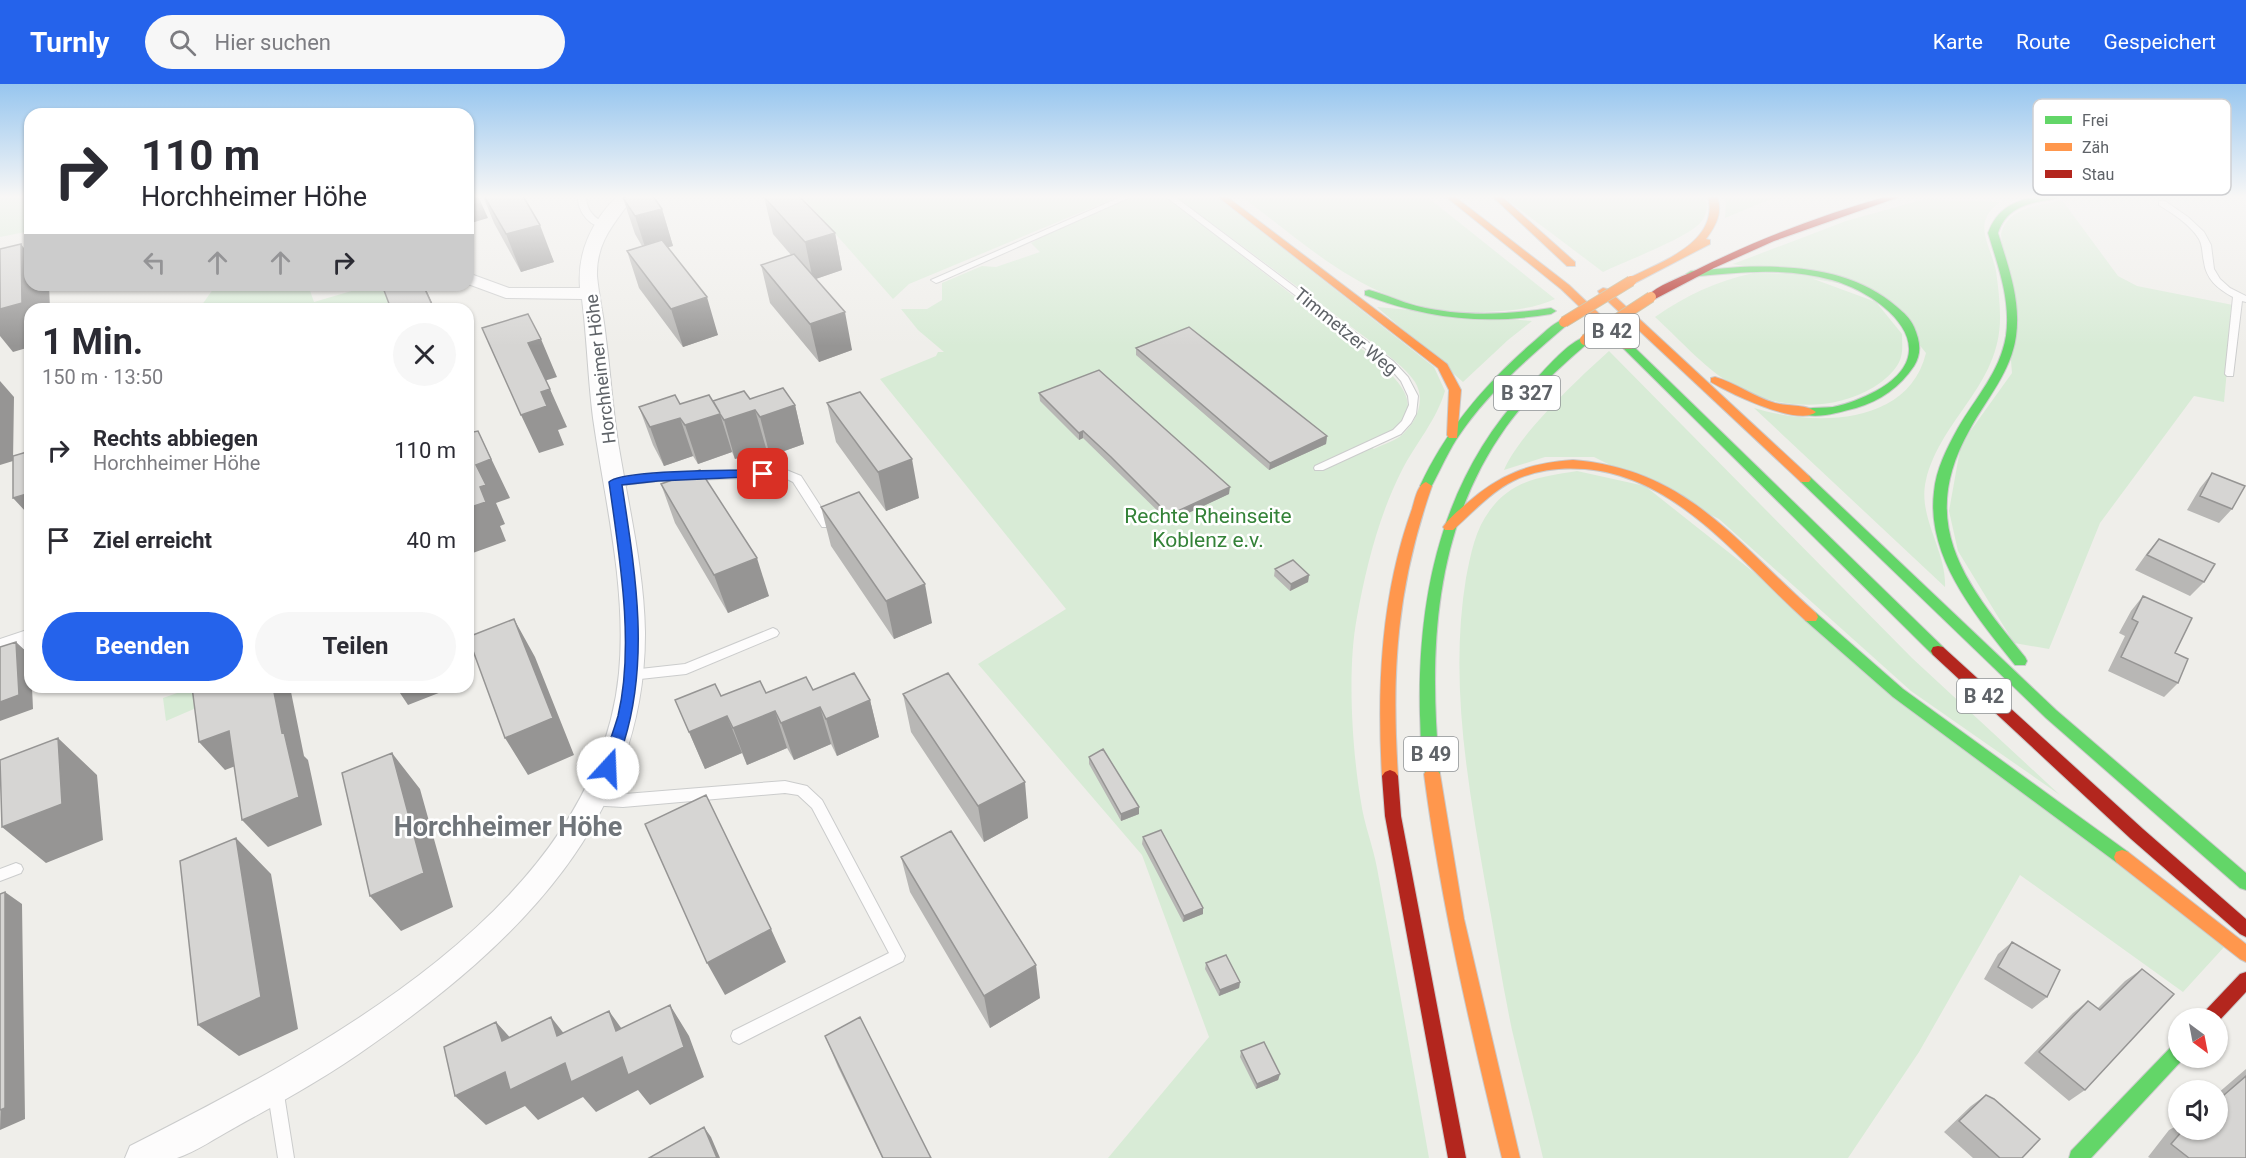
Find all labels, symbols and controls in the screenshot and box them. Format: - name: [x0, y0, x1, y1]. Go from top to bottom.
- search box: [145, 15, 565, 69]
- text: Turnly: [30, 26, 109, 59]
- icon: search: [166, 26, 199, 59]
- text: Hier suchen: [214, 30, 331, 55]
- text: Karte: [1933, 30, 1983, 54]
- text: Route: [2016, 30, 2070, 54]
- text: Gespeichert: [2103, 30, 2216, 54]
- legend: [2033, 99, 2231, 195]
- text: Frei: [2082, 111, 2108, 130]
- text: 110 m: [141, 131, 260, 180]
- icon: right: [42, 132, 120, 210]
- text: Zäh: [2082, 138, 2109, 157]
- text: Stau: [2082, 165, 2114, 184]
- text: Horchheimer Höhe: [141, 181, 367, 213]
- icon: left: [138, 246, 171, 279]
- icon: ahead: [201, 246, 234, 279]
- icon: ahead: [264, 246, 297, 279]
- icon: right: [327, 246, 360, 279]
- street label: Timmetzer Weg: [1290, 283, 1402, 379]
- street label: Horchheimer Höhe: [580, 293, 620, 445]
- road number: B 42: [1585, 314, 1639, 348]
- text: 1 Min.: [42, 321, 143, 363]
- button: close: [393, 323, 456, 386]
- text: 150 m · 13:50: [42, 365, 163, 389]
- road number: B 327: [1494, 376, 1560, 410]
- text: Rechts abbiegen: [93, 426, 258, 451]
- icon: right: [42, 434, 75, 467]
- text: 110 m: [394, 438, 456, 463]
- pin: [737, 448, 788, 499]
- text: Horchheimer Höhe: [93, 451, 260, 475]
- icon: arrive: [746, 457, 779, 490]
- park label: Rechte Rheinseite Koblenz e.v.: [1124, 504, 1292, 552]
- icon: arrive: [42, 524, 75, 557]
- text: Ziel erreicht: [93, 528, 212, 553]
- text: 40 m: [407, 528, 456, 553]
- button: Beenden: [42, 612, 243, 681]
- button: Teilen: [255, 612, 456, 681]
- road number: B 42: [1957, 679, 2011, 713]
- position arrow: [576, 736, 640, 800]
- road number: B 49: [1404, 737, 1458, 771]
- district label: Horchheimer Höhe: [394, 811, 622, 843]
- north arrow: [2168, 1008, 2228, 1068]
- map controls: [2168, 1008, 2228, 1140]
- button: sound: [2168, 1080, 2228, 1140]

